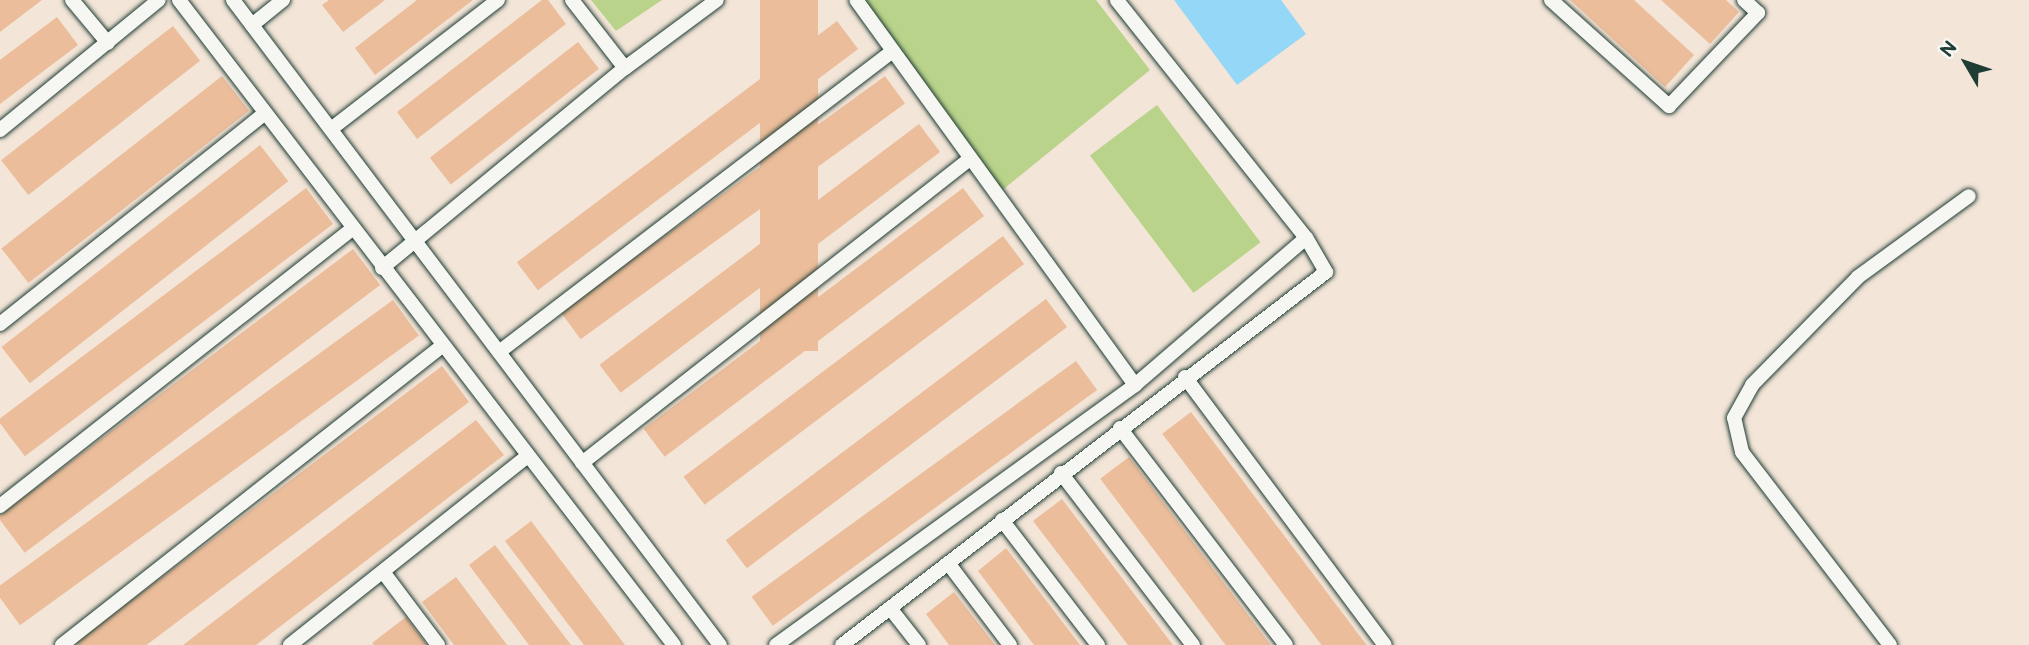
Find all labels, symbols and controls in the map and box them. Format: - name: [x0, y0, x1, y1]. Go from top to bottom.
- north arrow: [1931, 28, 2001, 98]
- text: N: [1936, 37, 1963, 62]

